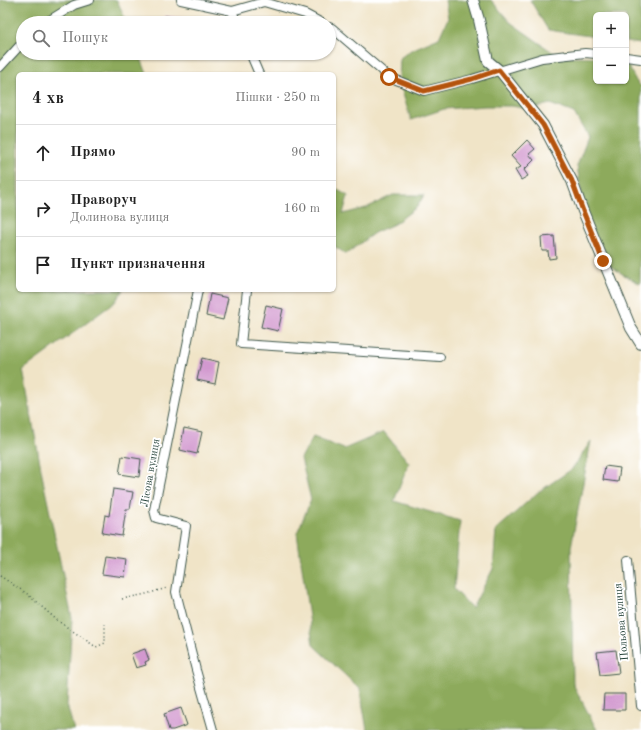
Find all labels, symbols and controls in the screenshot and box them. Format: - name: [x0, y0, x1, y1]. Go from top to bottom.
- map controls: [593, 12, 629, 84]
- button: +: [593, 12, 629, 48]
- search box: [16, 16, 336, 60]
- icon: search: [30, 27, 52, 49]
- text: Пошук: [62, 31, 108, 46]
- button: −: [593, 48, 629, 84]
- route start: [380, 68, 398, 86]
- text: 4 хв: [32, 90, 64, 107]
- text: Пішки · 250 m: [235, 91, 320, 104]
- icon: ahead: [32, 142, 54, 164]
- text: Прямо: [70, 145, 116, 160]
- text: 90 m: [291, 146, 320, 159]
- text: Праворуч: [70, 193, 137, 208]
- icon: right: [32, 198, 54, 220]
- text: 160 m: [283, 202, 320, 215]
- text: Долинова вулиця: [70, 211, 169, 224]
- route end: [594, 252, 612, 270]
- icon: arrive: [32, 254, 54, 276]
- text: Пункт призначення: [70, 257, 206, 272]
- street label: Лісова вулиця: [140, 438, 162, 508]
- street label: Польова вулиця: [613, 583, 631, 661]

